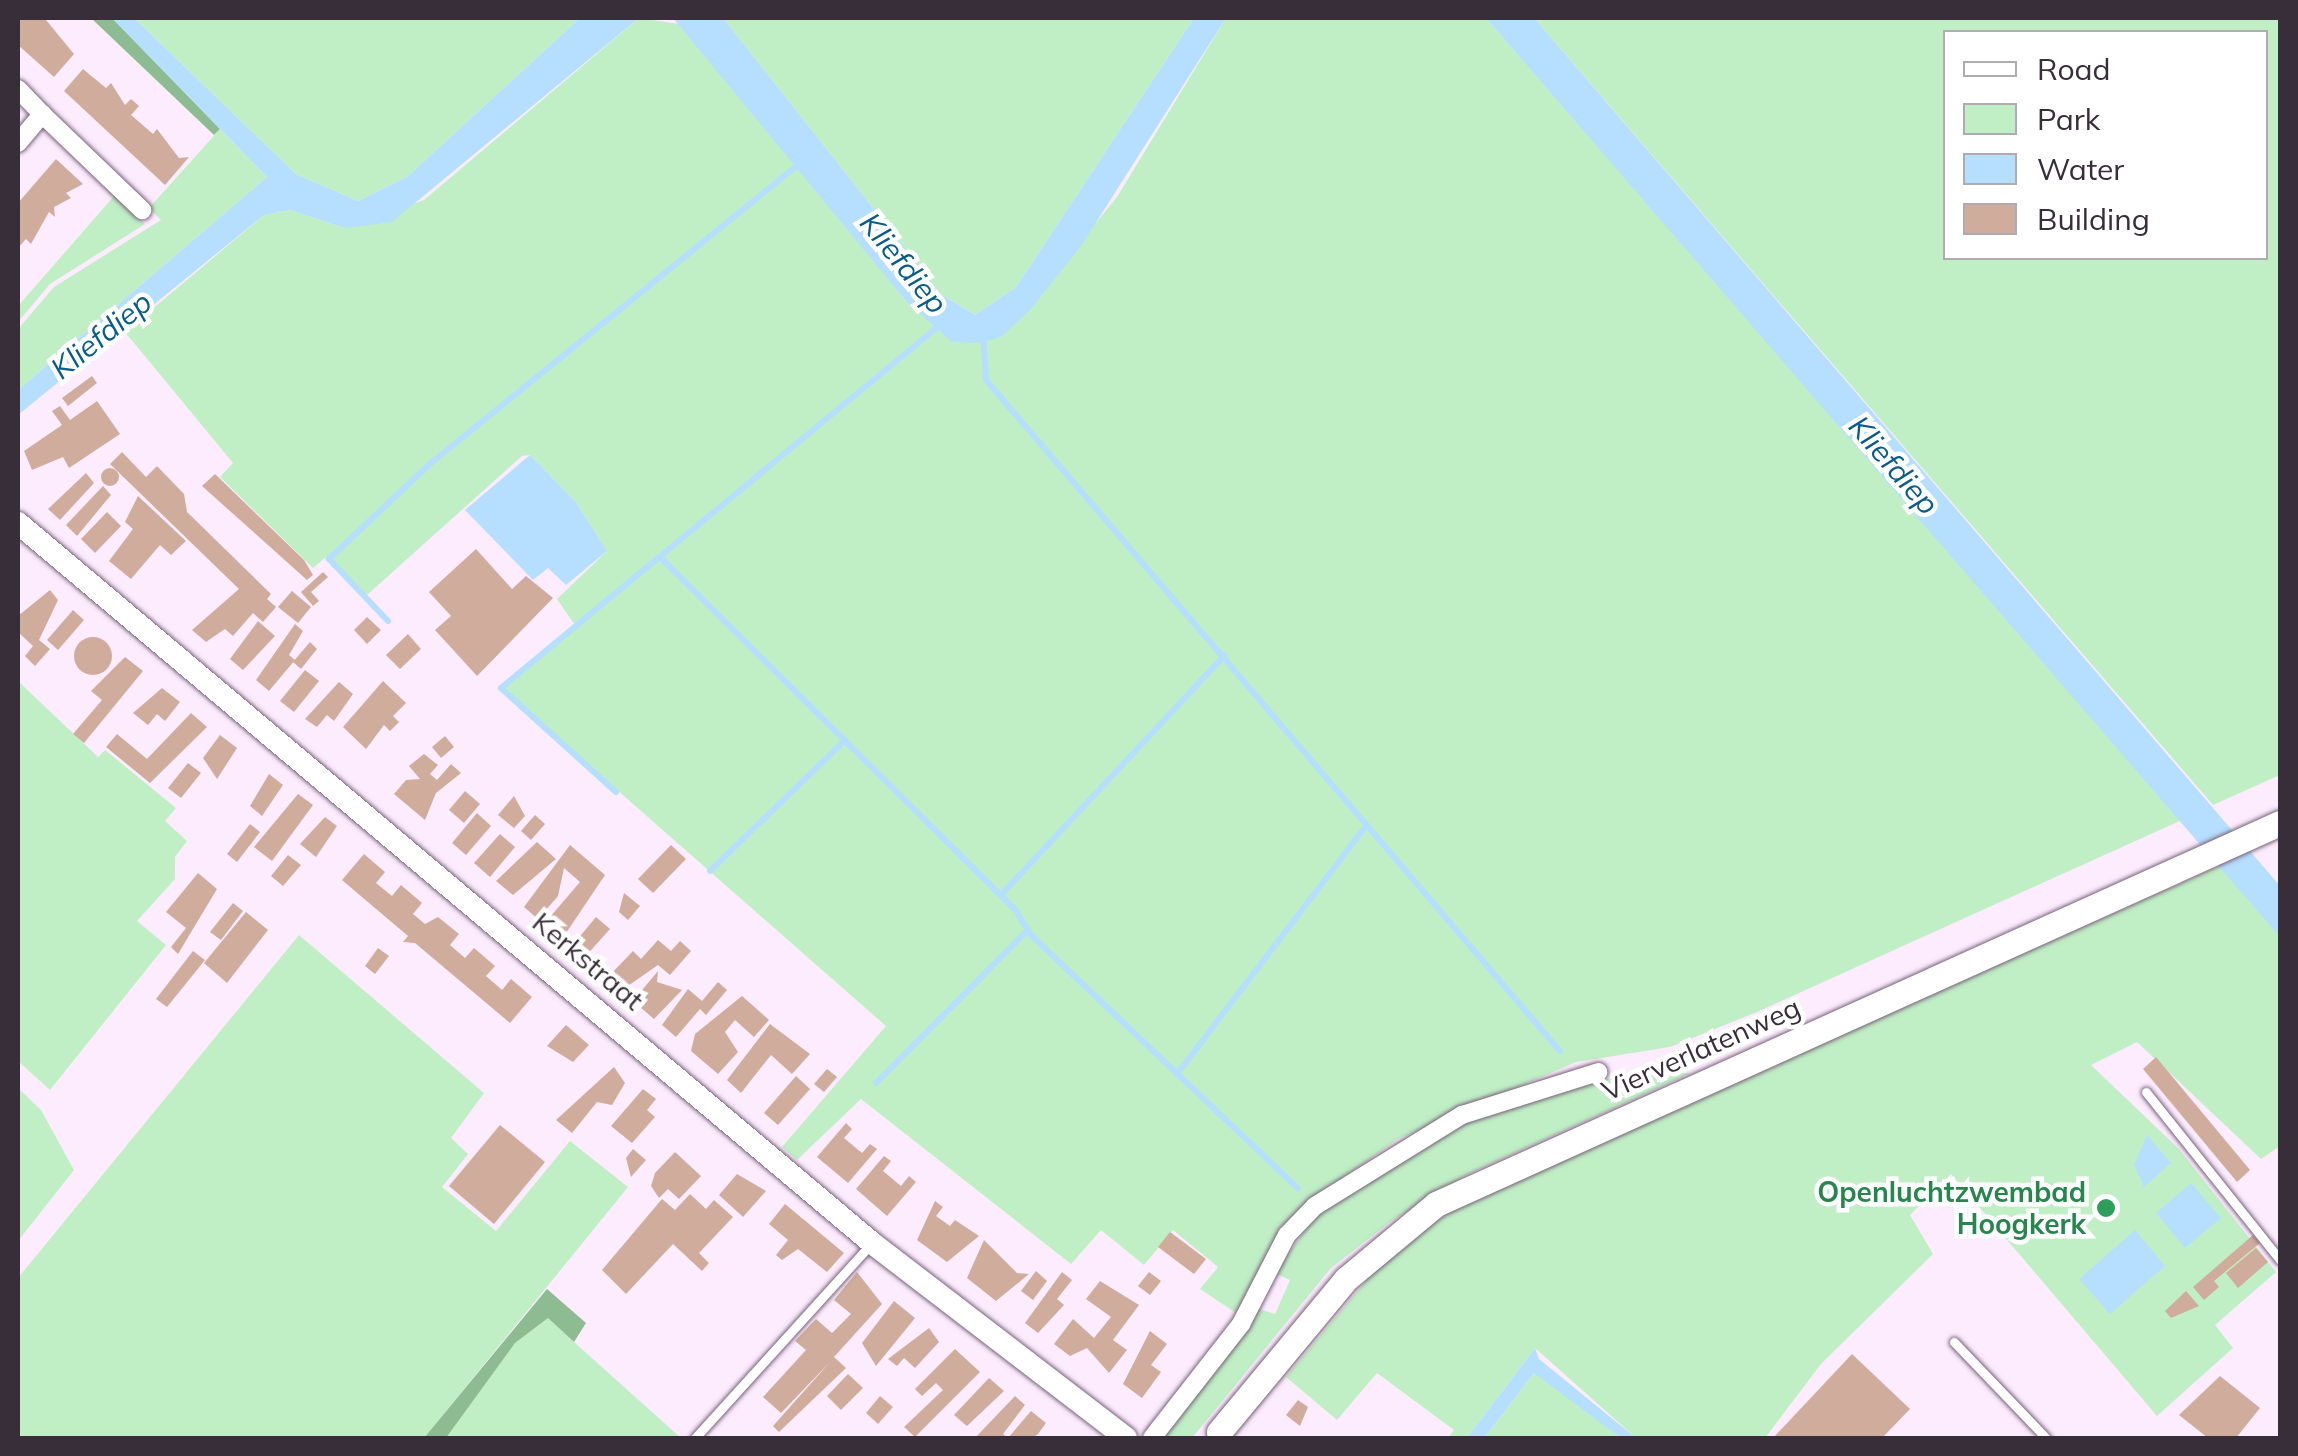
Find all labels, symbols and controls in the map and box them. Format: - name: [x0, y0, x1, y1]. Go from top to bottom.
- legend: [1943, 30, 2268, 260]
- text: Road: [2037, 50, 2111, 88]
- text: Park: [2037, 100, 2100, 138]
- text: Water: [2037, 150, 2124, 188]
- text: Building: [2037, 200, 2150, 238]
- water label: Kliefdiep: [853, 206, 955, 320]
- water label: Kliefdiep: [44, 284, 158, 386]
- water label: Kliefdiep: [1841, 408, 1947, 522]
- street label: Kerkstraat: [526, 905, 650, 1017]
- street label: Vierverlatenweg: [1597, 990, 1805, 1108]
- place label: Openluchtzwembad Hoogkerk: [1817, 1175, 2086, 1241]
- marker: Openluchtzwembad Hoogkerk: [2095, 1197, 2117, 1219]

